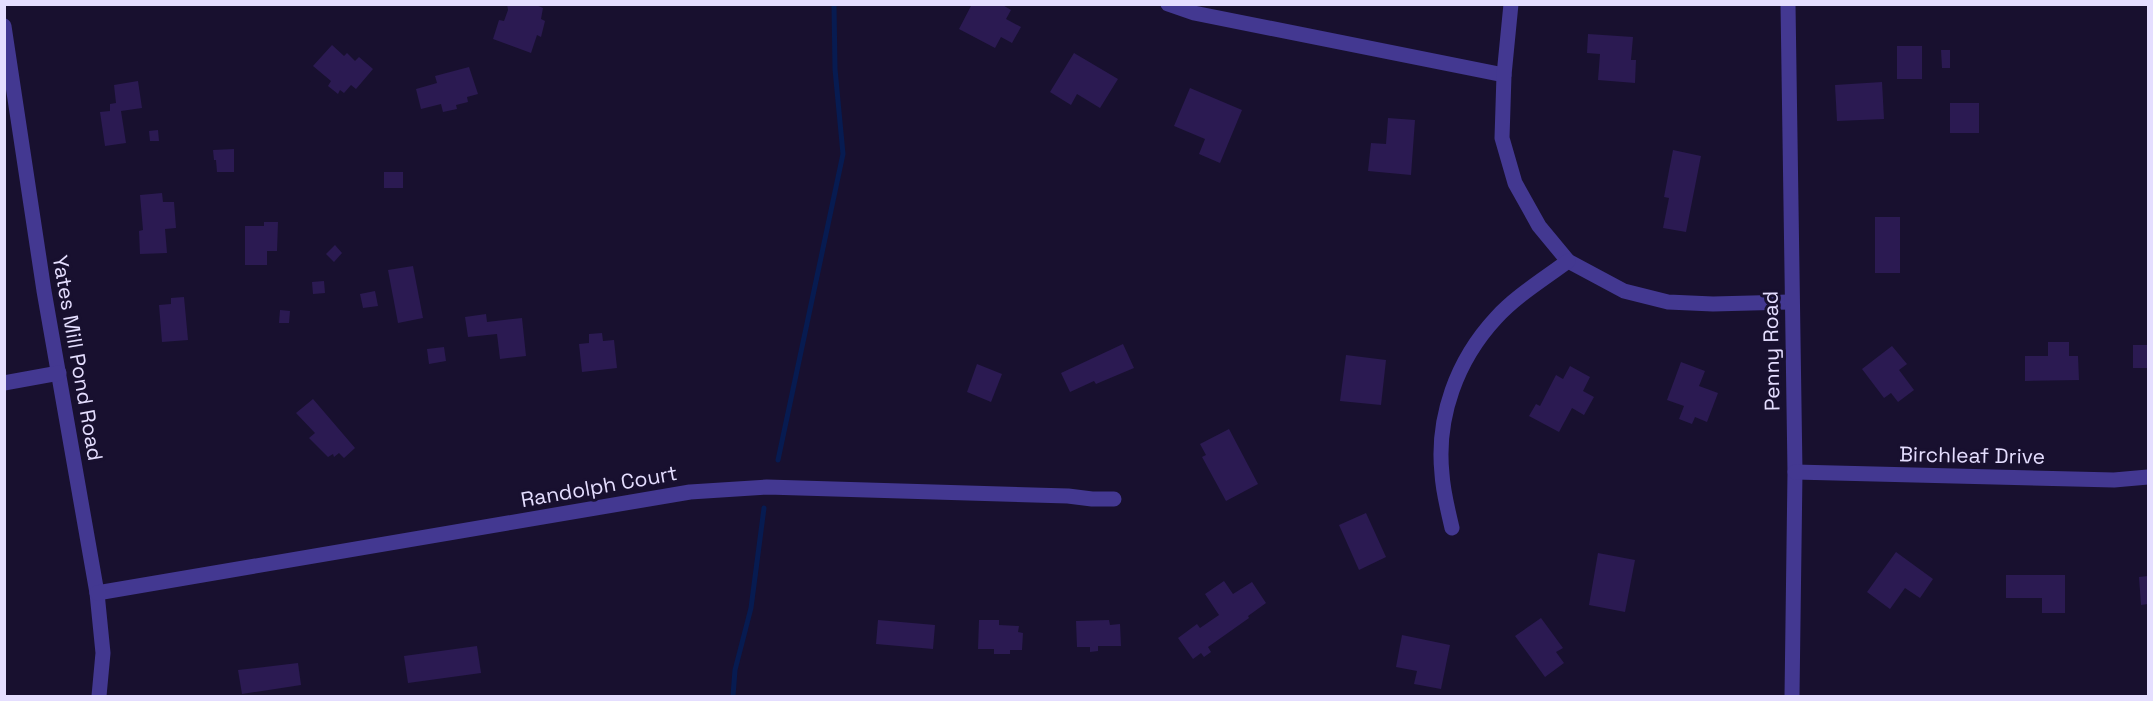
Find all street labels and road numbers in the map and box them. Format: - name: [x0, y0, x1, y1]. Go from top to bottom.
- street label: Yates Mill Pond Road: [47, 253, 109, 463]
- street label: Penny Road: [1756, 291, 1786, 411]
- street label: Birchleaf Drive: [1899, 440, 2045, 470]
- street label: Randolph Court: [519, 459, 679, 513]

